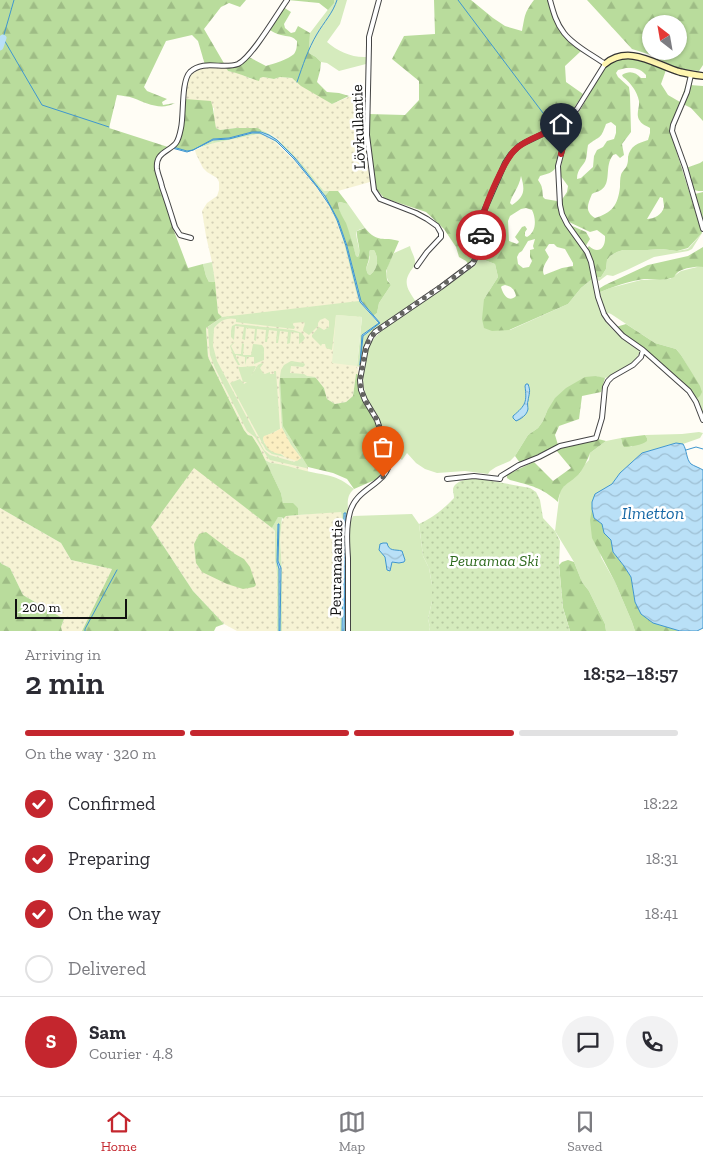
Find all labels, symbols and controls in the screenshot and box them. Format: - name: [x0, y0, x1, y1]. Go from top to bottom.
- north arrow: [642, 15, 688, 60]
- map controls: [642, 15, 687, 60]
- street label: Lövkullantie: [347, 84, 369, 170]
- pin: [540, 103, 582, 154]
- icon: home: [547, 110, 575, 138]
- courier: [456, 210, 506, 260]
- icon: car: [467, 221, 495, 249]
- pin: [362, 426, 404, 477]
- icon: bag: [369, 433, 397, 461]
- water label: Ilmetton: [622, 502, 684, 524]
- street label: Peuramaantie: [326, 520, 346, 616]
- park label: Peuramaa Ski: [449, 551, 539, 570]
- scale bar: [15, 596, 128, 619]
- text: 200 m: [22, 599, 61, 616]
- text: Arriving in: [25, 645, 101, 664]
- text: 18:52–18:57: [583, 662, 678, 685]
- text: 2 min: [25, 664, 104, 702]
- text: On the way · 320 m: [25, 744, 156, 763]
- icon: check: [25, 790, 53, 818]
- text: Confirmed: [68, 792, 155, 815]
- text: 18:22: [643, 794, 678, 813]
- icon: check: [25, 845, 53, 873]
- text: Preparing: [68, 847, 150, 870]
- text: 18:31: [646, 849, 678, 868]
- icon: check: [25, 900, 53, 928]
- text: On the way: [68, 902, 161, 925]
- text: 18:41: [645, 904, 678, 923]
- text: Delivered: [68, 957, 146, 980]
- button: chat: [562, 1016, 614, 1068]
- button: phone: [626, 1016, 678, 1068]
- text: Sam: [89, 1021, 126, 1044]
- text: S: [46, 1030, 56, 1053]
- text: Courier · 4.8: [89, 1044, 173, 1063]
- tab: Home: [101, 1108, 137, 1155]
- tab: Map: [338, 1108, 366, 1155]
- tab: Saved: [567, 1108, 602, 1155]

